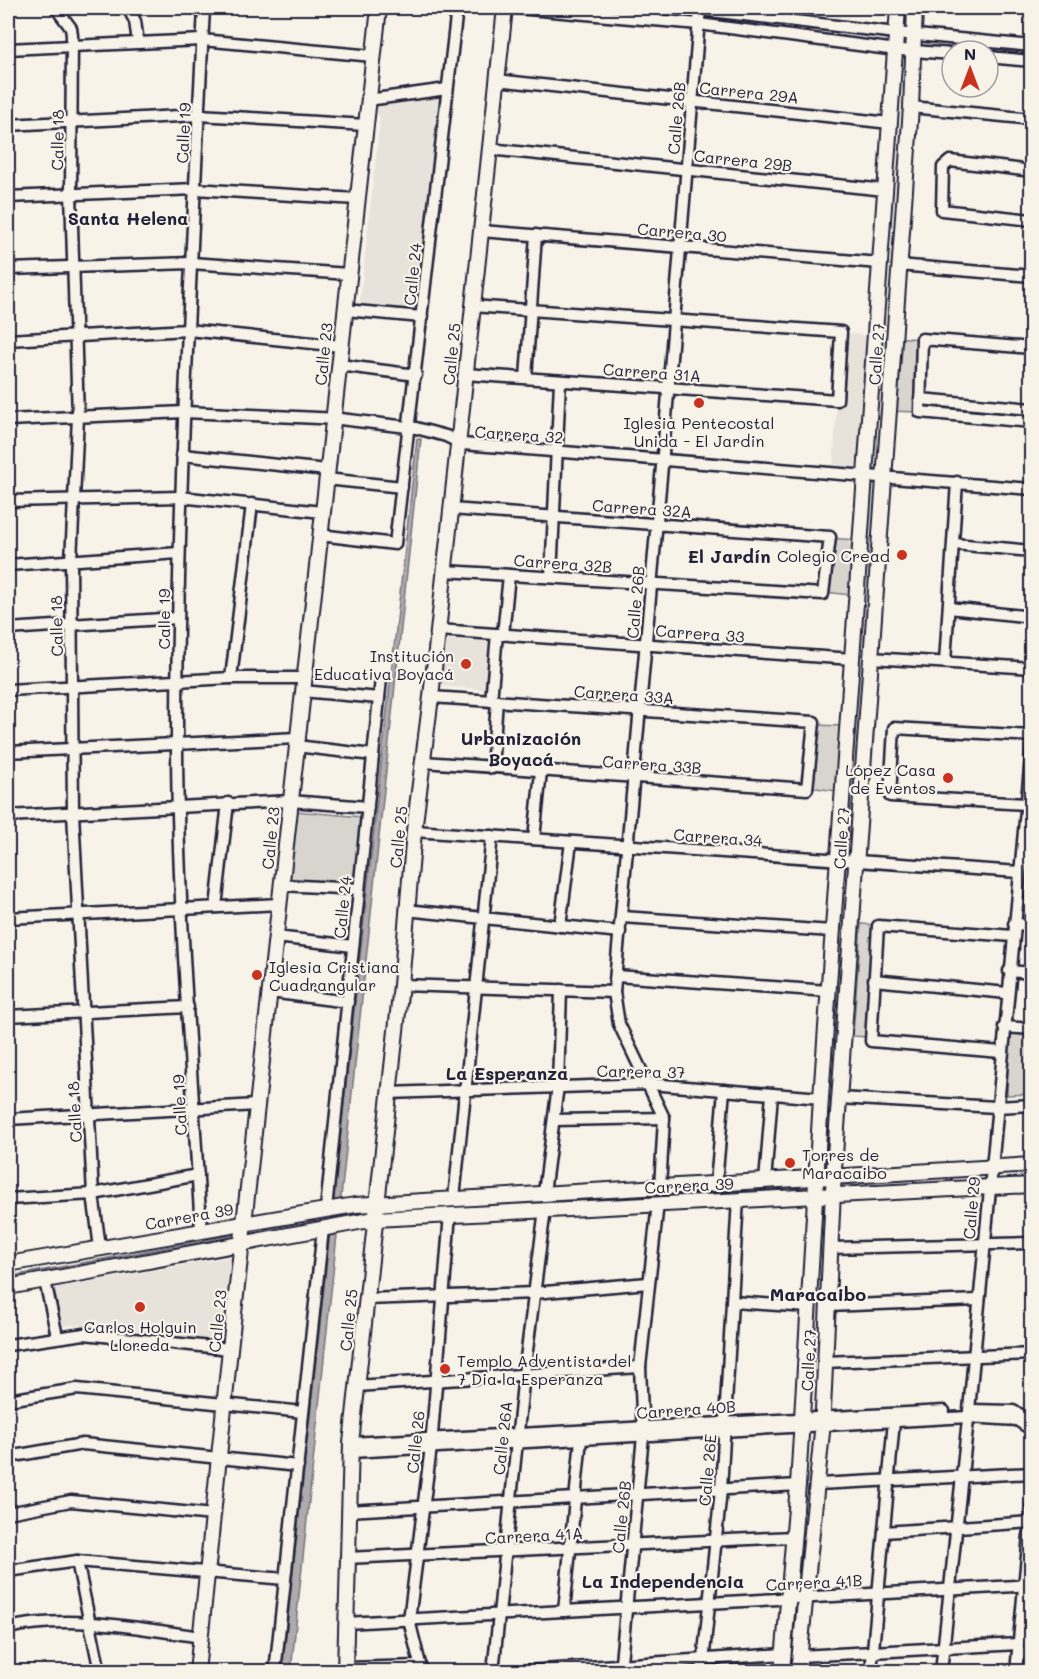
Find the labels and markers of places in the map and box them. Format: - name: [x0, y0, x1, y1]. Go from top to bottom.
- marker: Iglesia Pentecostal Unida - El Jardin: [692, 396, 706, 410]
- place label: Iglesia Pentecostal Unida - El Jardin: [623, 412, 775, 451]
- place label: Colegio Cread: [777, 545, 890, 566]
- marker: Colegio Cread: [895, 548, 909, 562]
- place label: Institución Educativa Boyacá: [314, 645, 454, 684]
- marker: Institución Educativa Boyacá: [459, 657, 473, 671]
- place label: López Casa de Eventos: [845, 759, 936, 798]
- marker: López Casa de Eventos: [941, 771, 955, 785]
- place label: Iglesia Cristiana Cuadrangular: [269, 956, 400, 995]
- marker: Iglesia Cristiana Cuadrangular: [250, 968, 264, 982]
- place label: Torres de Maracaibo: [802, 1144, 887, 1183]
- marker: Torres de Maracaibo: [783, 1156, 797, 1170]
- marker: Carlos Holguin Lloreda: [133, 1300, 147, 1314]
- place label: Carlos Holguin Lloreda: [84, 1316, 196, 1355]
- place label: Templo Adventista del 7 Dia la Esperanza: [457, 1350, 631, 1389]
- marker: Templo Adventista del 7 Dia la Esperanza: [438, 1362, 452, 1376]

